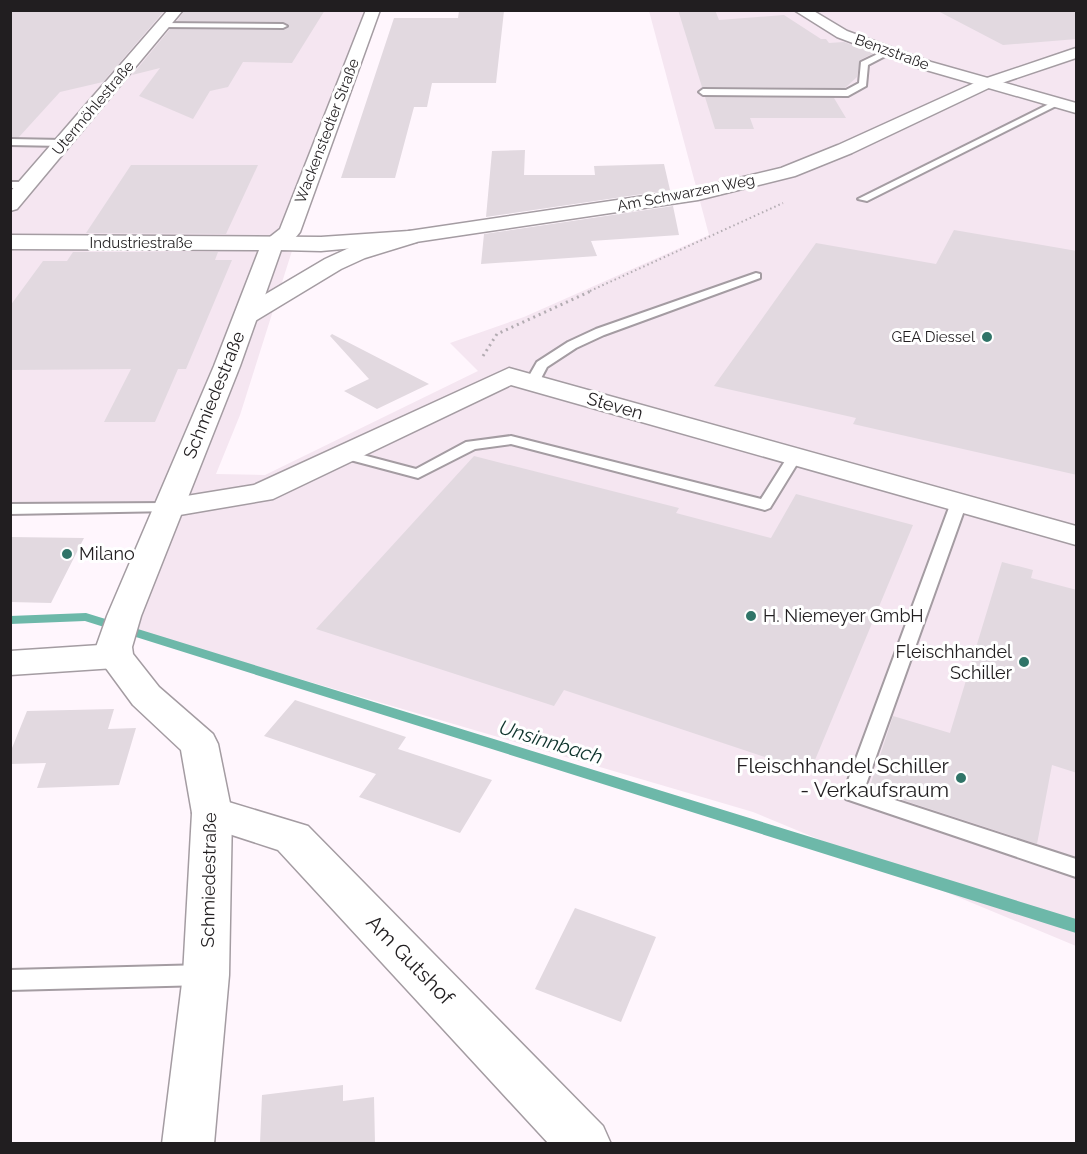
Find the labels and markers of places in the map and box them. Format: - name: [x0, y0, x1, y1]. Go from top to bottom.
- place label: GEA Diessel: [891, 328, 976, 346]
- marker: GEA Diessel: [980, 330, 994, 344]
- place label: Milano: [79, 543, 135, 564]
- marker: Milano: [60, 547, 74, 561]
- place label: H. Niemeyer GmbH: [763, 605, 924, 626]
- marker: H. Niemeyer GmbH: [744, 609, 758, 623]
- place label: Fleischhandel Schiller: [895, 641, 1013, 683]
- marker: Fleischhandel Schiller: [1017, 655, 1031, 669]
- place label: Fleischhandel Schiller - Verkaufsraum: [736, 753, 950, 802]
- marker: Fleischhandel Schiller - Verkaufsraum: [954, 771, 968, 785]

